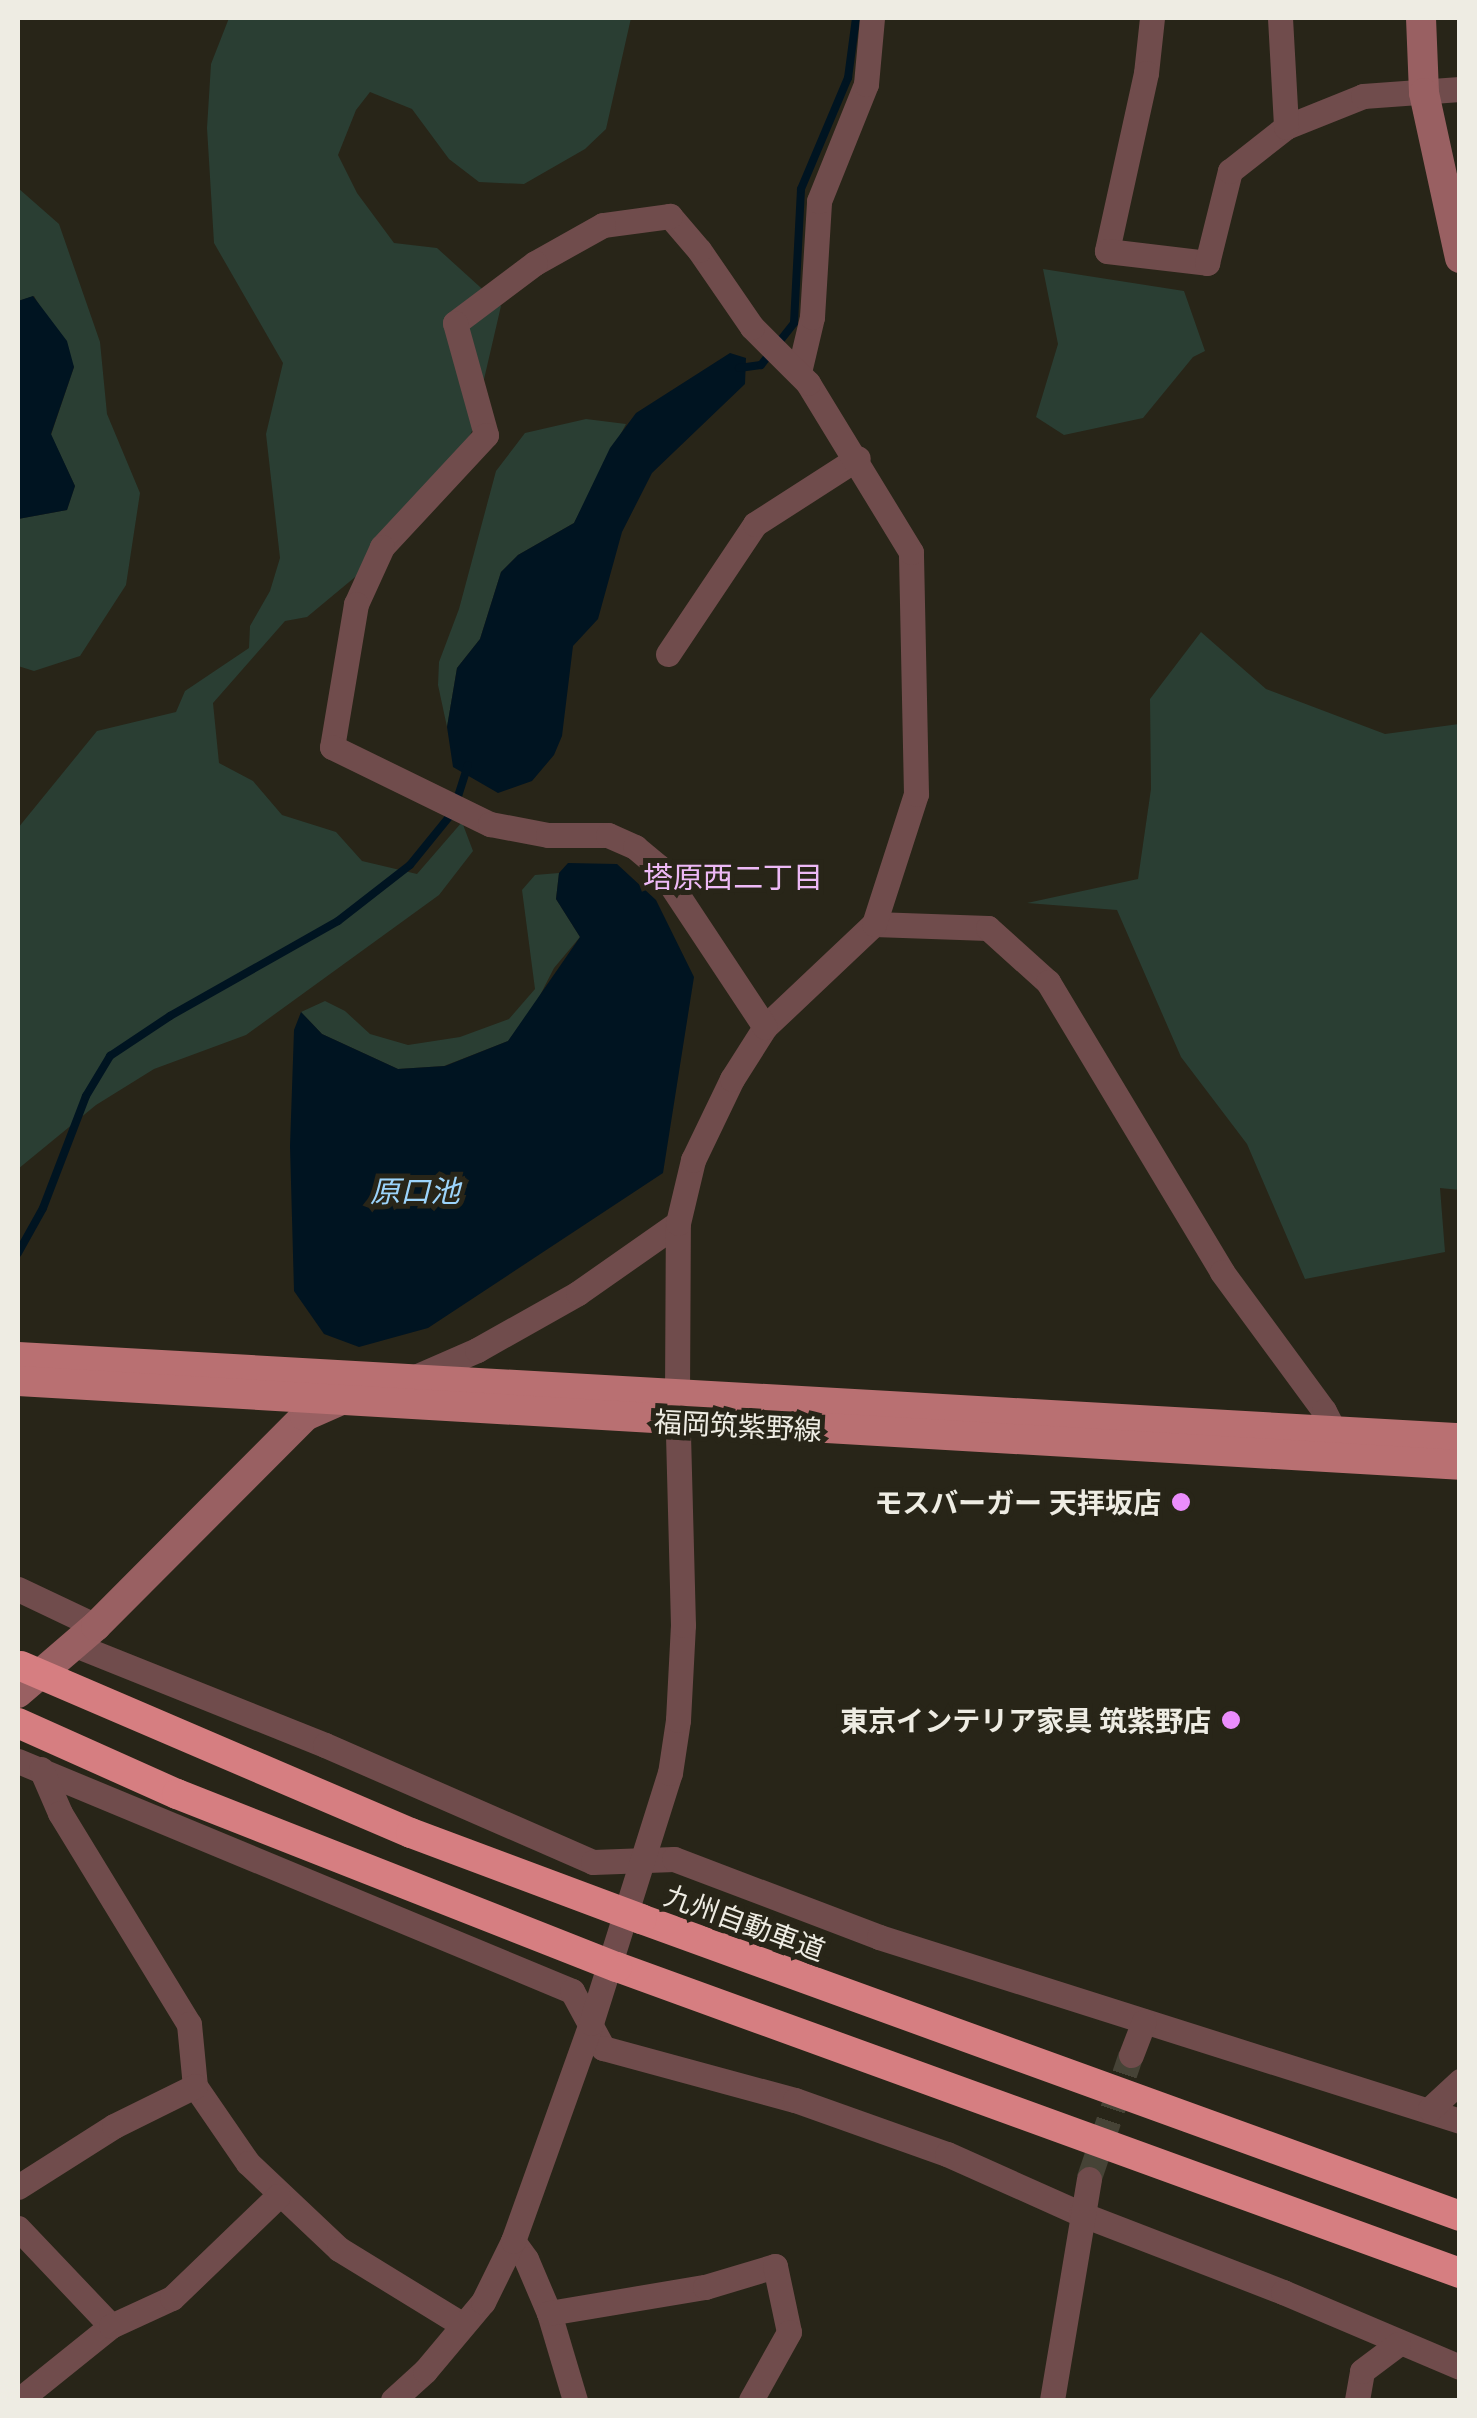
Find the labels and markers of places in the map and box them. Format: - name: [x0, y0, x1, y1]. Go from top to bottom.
- place label: モスバーガー 天拝坂店: [874, 1485, 1161, 1519]
- marker: モスバーガー 天拝坂店: [1170, 1491, 1192, 1513]
- place label: 東京インテリア家具 筑紫野店: [840, 1703, 1211, 1737]
- marker: 東京インテリア家具 筑紫野店: [1220, 1709, 1242, 1731]

